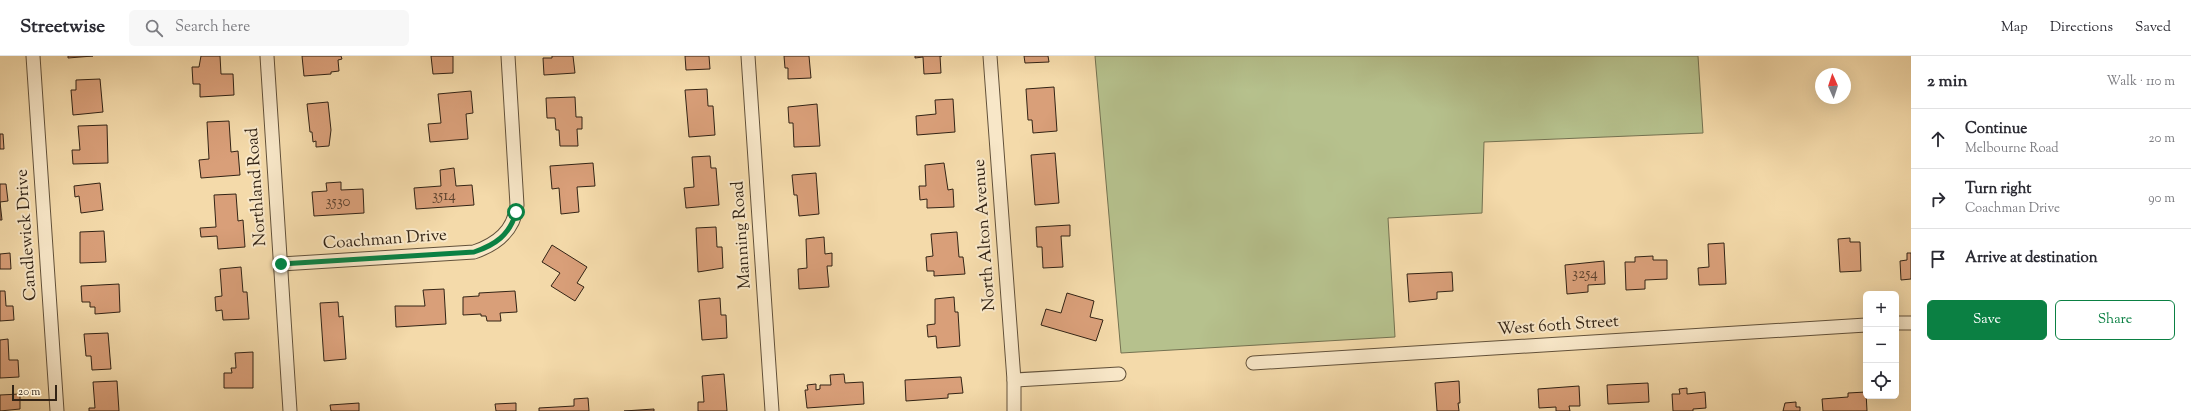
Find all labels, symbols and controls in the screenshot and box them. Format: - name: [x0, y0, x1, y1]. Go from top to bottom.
- search box: [129, 10, 409, 46]
- text: Streetwise: [20, 14, 105, 41]
- icon: search: [143, 17, 165, 39]
- text: Search here: [175, 17, 250, 38]
- text: Map: [2001, 18, 2028, 38]
- text: Directions: [2050, 18, 2113, 38]
- text: Saved: [2135, 18, 2171, 38]
- north arrow: [1815, 68, 1851, 104]
- text: 2 min: [1927, 70, 1968, 94]
- text: Walk · 110 m: [2107, 73, 2175, 91]
- text: Continue: [1965, 119, 2027, 140]
- street label: Northland Road: [241, 127, 273, 247]
- icon: ahead: [1927, 128, 1949, 150]
- text: 20 m: [2149, 130, 2175, 148]
- text: Melbourne Road: [1965, 140, 2059, 158]
- street label: North Alton Avenue: [968, 158, 1002, 312]
- street label: Candlewick Drive: [10, 168, 44, 302]
- text: Turn right: [1965, 179, 2031, 200]
- street label: Manning Road: [726, 180, 758, 290]
- house number: 3514: [432, 186, 456, 207]
- icon: right: [1927, 188, 1949, 210]
- text: 90 m: [2148, 190, 2175, 208]
- house number: 3530: [325, 192, 351, 213]
- text: Coachman Drive: [1965, 200, 2060, 218]
- route start: [507, 203, 525, 221]
- street label: Coachman Drive: [322, 224, 448, 256]
- icon: arrive: [1927, 248, 1949, 270]
- text: Arrive at destination: [1965, 248, 2098, 269]
- route end: [272, 255, 290, 273]
- house number: 3254: [1572, 264, 1598, 285]
- map controls: [1863, 291, 1899, 399]
- button: +: [1863, 291, 1899, 327]
- button: Save: [1927, 300, 2047, 340]
- button: Share: [2055, 300, 2175, 340]
- street label: West 60th Street: [1496, 310, 1620, 342]
- button: −: [1863, 327, 1899, 363]
- button: locate: [1863, 363, 1899, 399]
- scale bar: [12, 383, 57, 402]
- text: 20 m: [18, 384, 40, 400]

